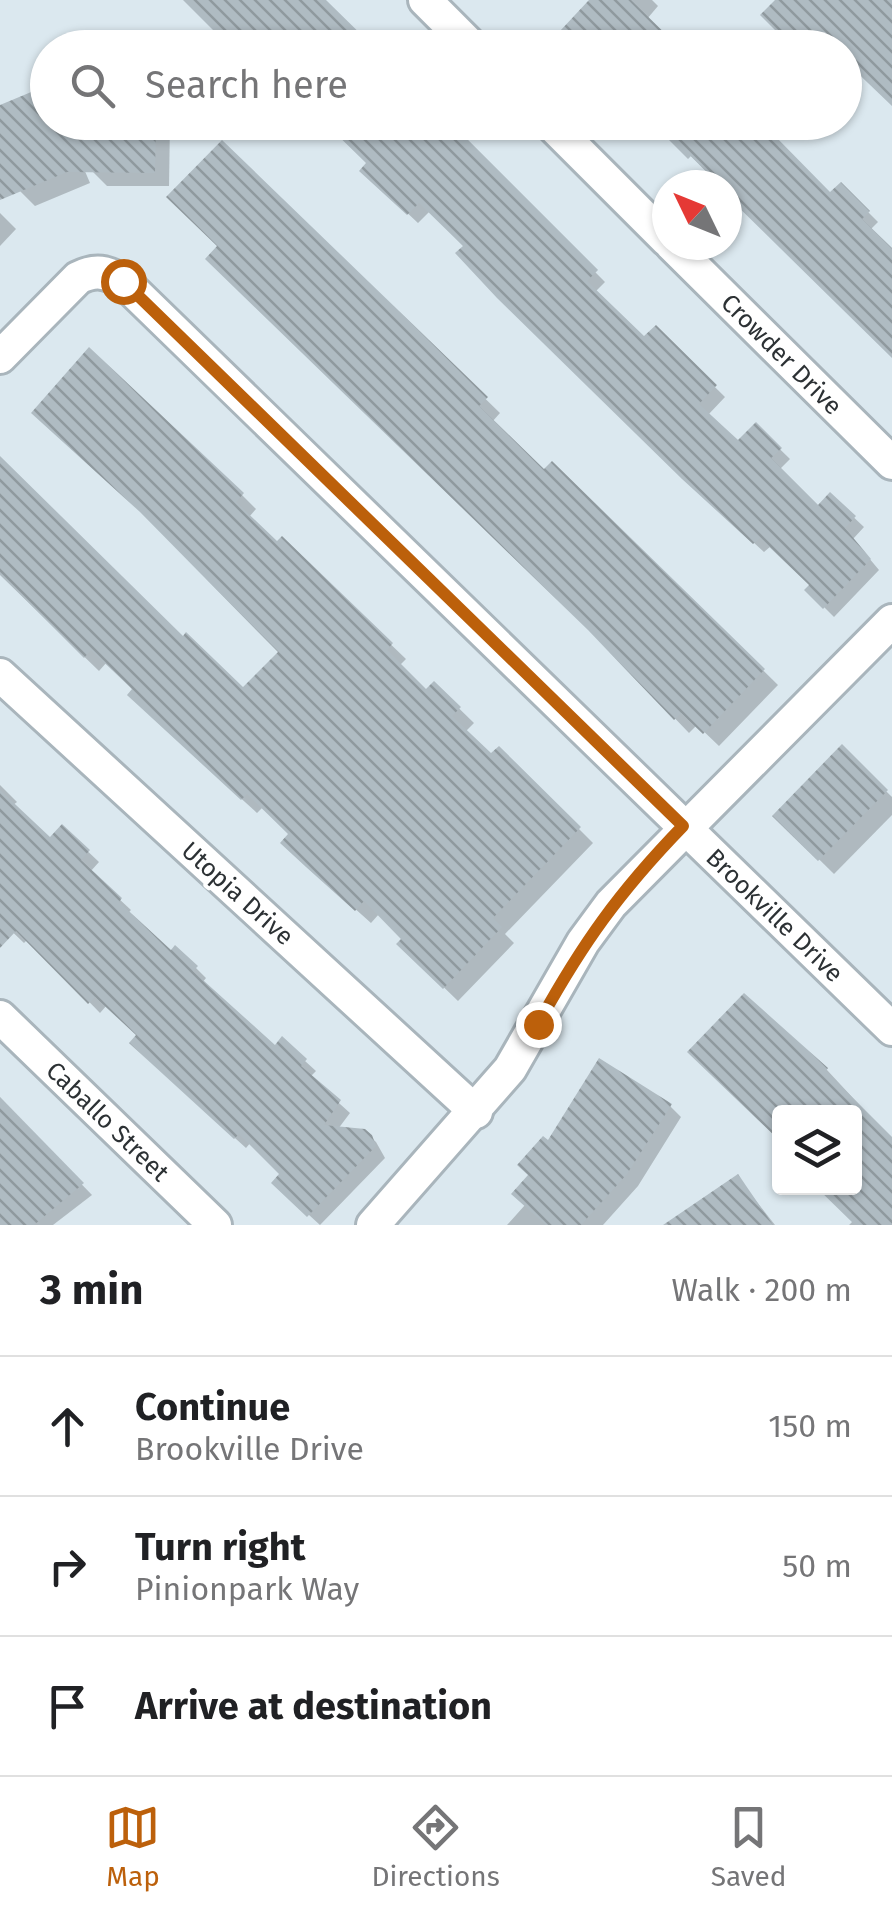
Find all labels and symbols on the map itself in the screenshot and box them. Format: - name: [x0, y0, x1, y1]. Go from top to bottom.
- north arrow: [652, 170, 742, 260]
- route start: [101, 259, 147, 305]
- street label: Crowder Drive: [715, 288, 848, 421]
- street label: Utopia Drive: [175, 836, 300, 952]
- street label: Brookville Drive: [700, 843, 849, 989]
- route end: [516, 1002, 562, 1048]
- street label: Caballo Street: [40, 1056, 176, 1188]

